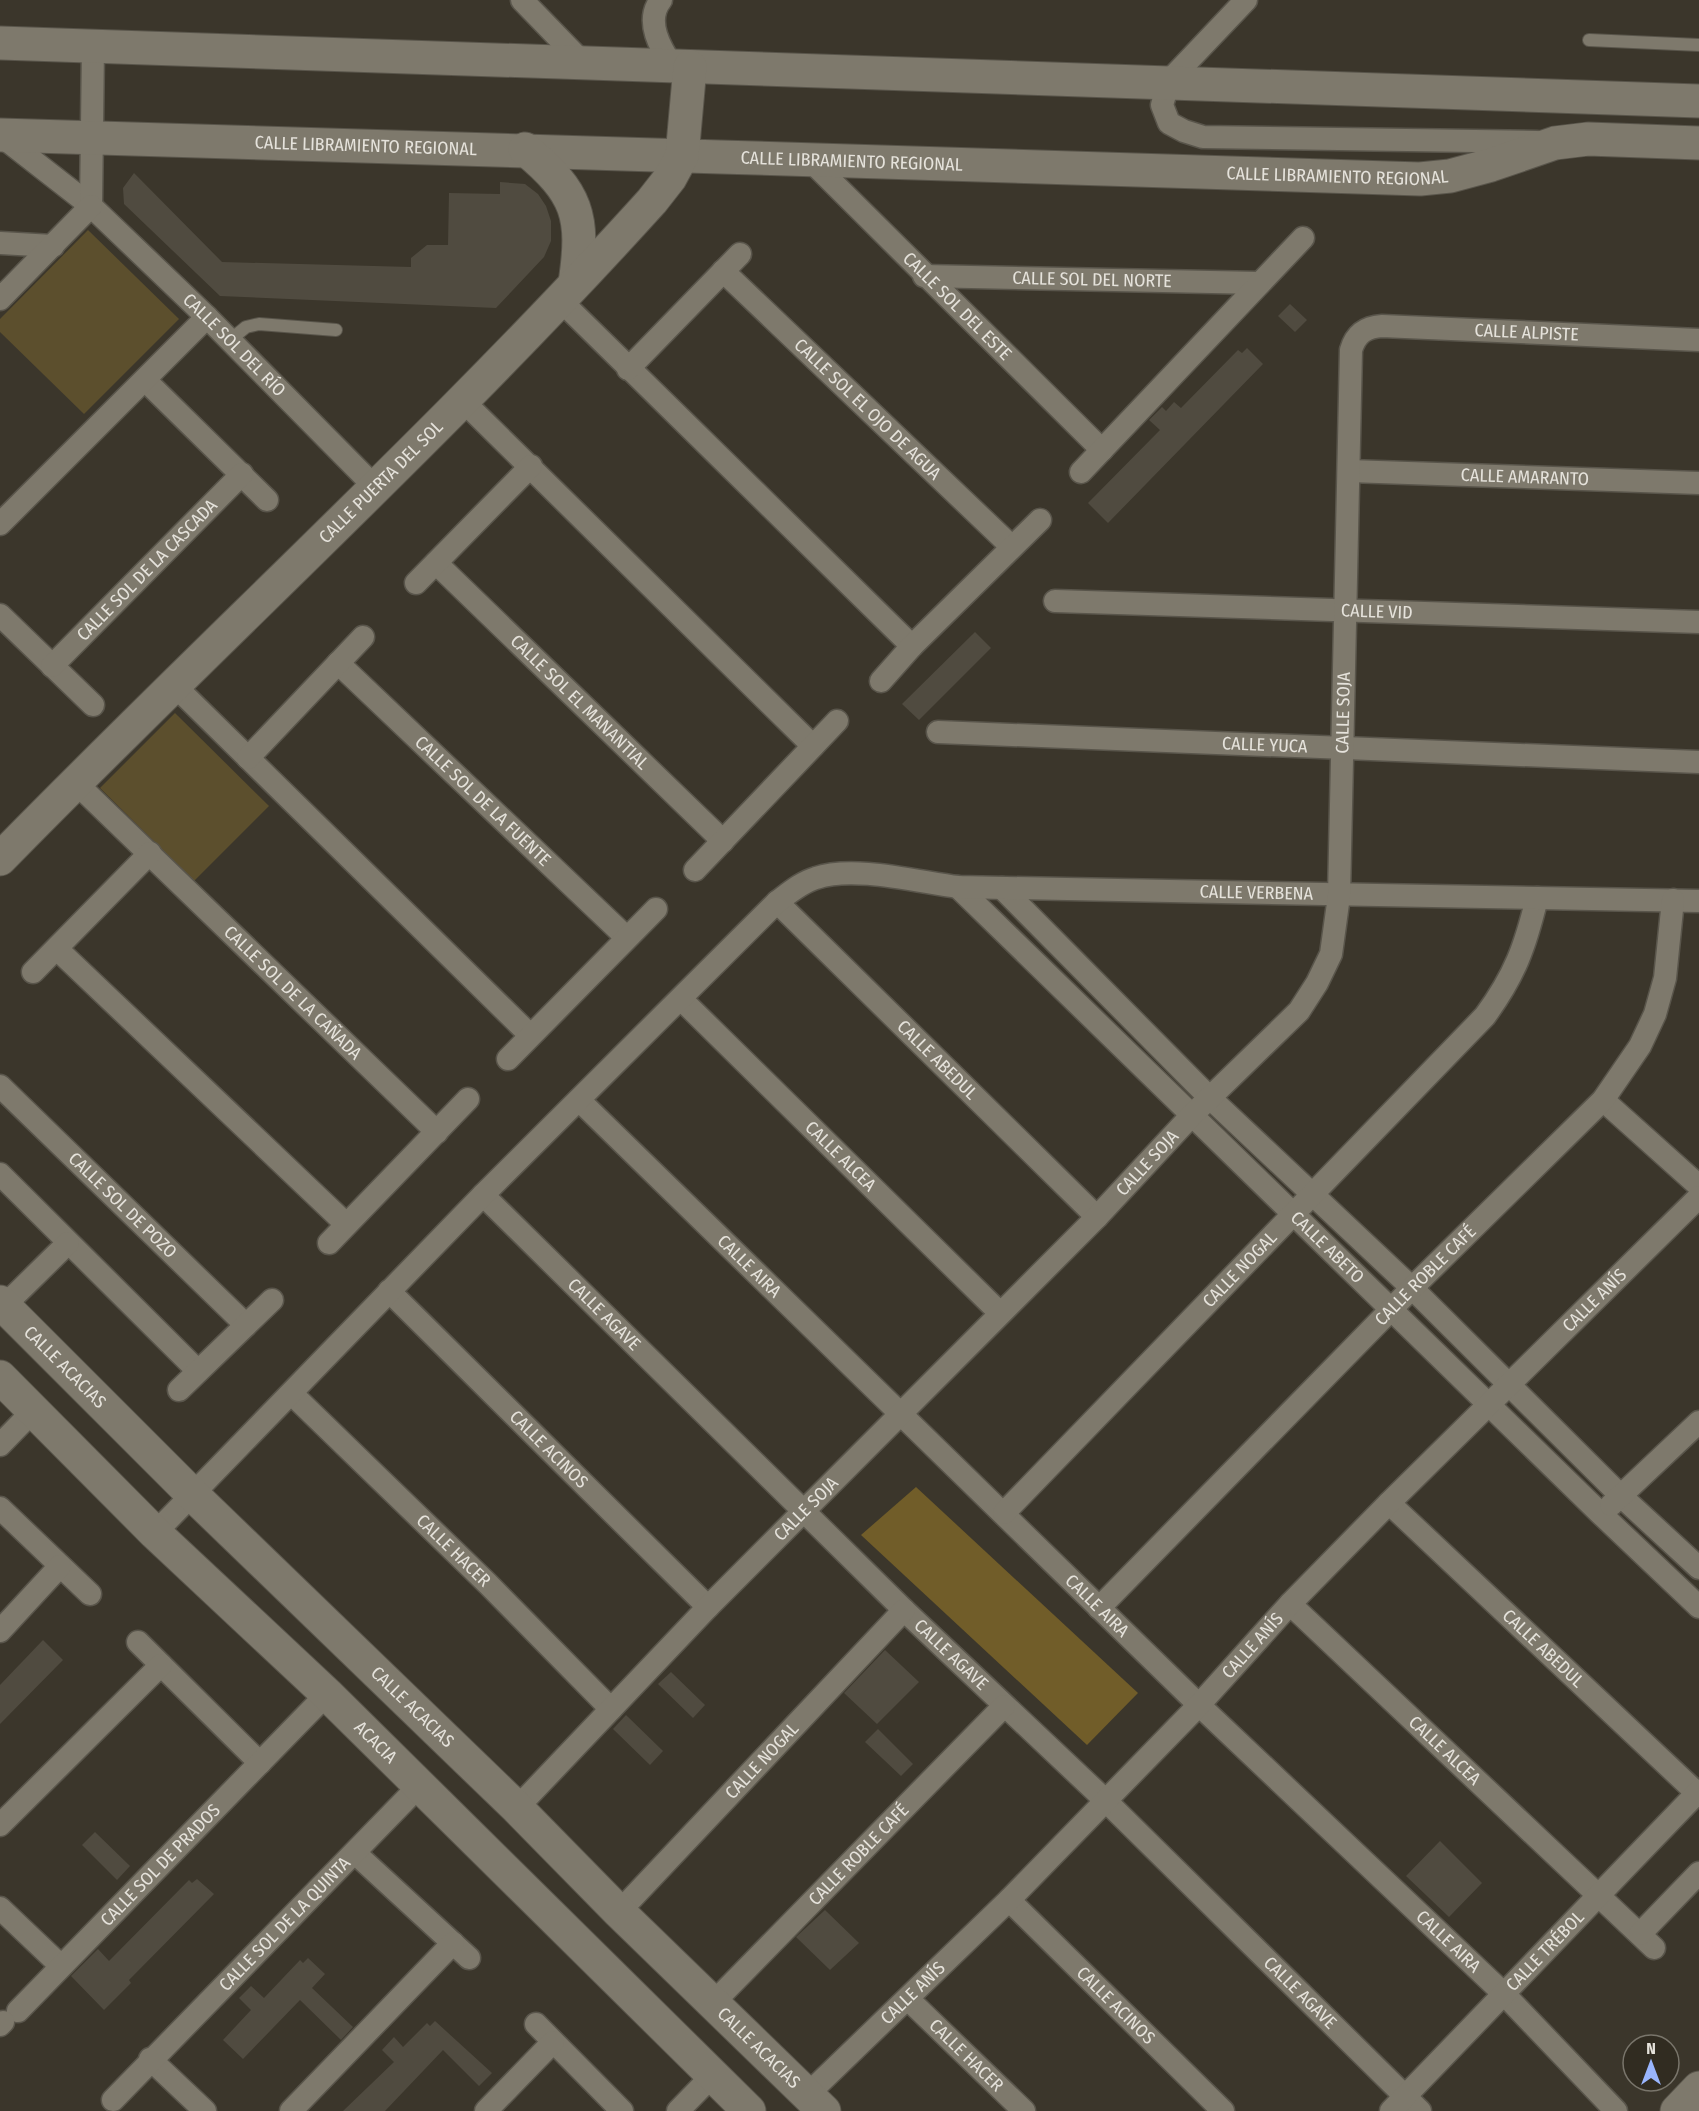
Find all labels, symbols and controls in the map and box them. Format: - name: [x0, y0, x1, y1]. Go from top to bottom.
- street label: CALLE LIBRAMIENTO REGIONAL: [254, 131, 477, 160]
- street label: CALLE LIBRAMIENTO REGIONAL: [740, 147, 963, 176]
- street label: CALLE LIBRAMIENTO REGIONAL: [1226, 162, 1449, 190]
- street label: CALLE SOL DEL ESTE: [898, 247, 1016, 365]
- street label: CALLE SOL DEL NORTE: [1012, 267, 1172, 292]
- street label: CALLE SOL DEL RÍO: [178, 289, 290, 401]
- street label: CALLE ALPISTE: [1474, 319, 1579, 346]
- street label: CALLE SOL EL OJO DE AGUA: [790, 334, 946, 485]
- street label: CALLE PUERTA DEL SOL: [314, 416, 448, 548]
- street label: CALLE AMARANTO: [1460, 464, 1589, 490]
- street label: CALLE SOL DE LA CASCADA: [72, 494, 222, 645]
- street label: CALLE VID: [1341, 599, 1413, 624]
- street label: CALLE SOL EL MANANTIAL: [506, 630, 654, 774]
- street label: CALLE SOJA: [1331, 671, 1355, 754]
- street label: CALLE SOL DE LA FUENTE: [410, 731, 555, 871]
- street label: CALLE YUCA: [1222, 732, 1308, 758]
- street label: CALLE VERBENA: [1200, 881, 1314, 905]
- street label: CALLE SOL DE LA CAÑADA: [219, 921, 367, 1065]
- street label: CALLE ABEDUL: [893, 1015, 982, 1104]
- street label: CALLE ALCEA: [800, 1116, 881, 1196]
- street label: CALLE SOJA: [1111, 1125, 1184, 1200]
- street label: CALLE SOL DE POZO: [64, 1148, 181, 1263]
- street label: CALLE ABETO: [1286, 1207, 1369, 1288]
- street label: CALLE ROBLE CAFÉ: [1370, 1220, 1480, 1330]
- street label: CALLE NOGAL: [1198, 1227, 1282, 1312]
- street label: CALLE AIRA: [713, 1230, 786, 1303]
- street label: CALLE ANÍS: [1558, 1264, 1631, 1337]
- street label: CALLE AGAVE: [563, 1274, 645, 1355]
- street label: CALLE ACACIAS: [19, 1321, 111, 1413]
- street label: CALLE ACINOS: [505, 1406, 593, 1493]
- street label: CALLE SOJA: [769, 1472, 843, 1545]
- street label: CALLE HACER: [412, 1510, 495, 1592]
- street label: CALLE AIRA: [1061, 1570, 1134, 1642]
- street label: CALLE ABEDUL: [1498, 1605, 1589, 1692]
- street label: CALLE ANÍS: [1217, 1608, 1288, 1683]
- street label: CALLE AGAVE: [910, 1614, 993, 1695]
- street label: CALLE ACACIAS: [366, 1661, 458, 1751]
- street label: CALLE ALCEA: [1404, 1711, 1486, 1790]
- street label: ACACIA: [349, 1717, 401, 1769]
- street label: CALLE NOGAL: [720, 1718, 803, 1804]
- street label: CALLE ROBLE CAFÉ: [804, 1798, 913, 1910]
- street label: CALLE SOL DE PRADOS: [96, 1799, 225, 1931]
- street label: CALLE SOL DE LA QUINTA: [214, 1852, 355, 1996]
- street label: CALLE AIRA: [1412, 1906, 1486, 1978]
- street label: CALLE TRÉBOL: [1501, 1906, 1589, 1996]
- street label: CALLE AGAVE: [1259, 1952, 1341, 2033]
- street label: CALLE ANÍS: [876, 1957, 950, 2029]
- street label: CALLE ACINOS: [1072, 1962, 1160, 2049]
- street label: CALLE ACACIAS: [713, 2002, 805, 2093]
- street label: CALLE HACER: [924, 2014, 1008, 2096]
- north arrow: [1621, 2033, 1681, 2093]
- text: N: [1646, 2039, 1656, 2058]

